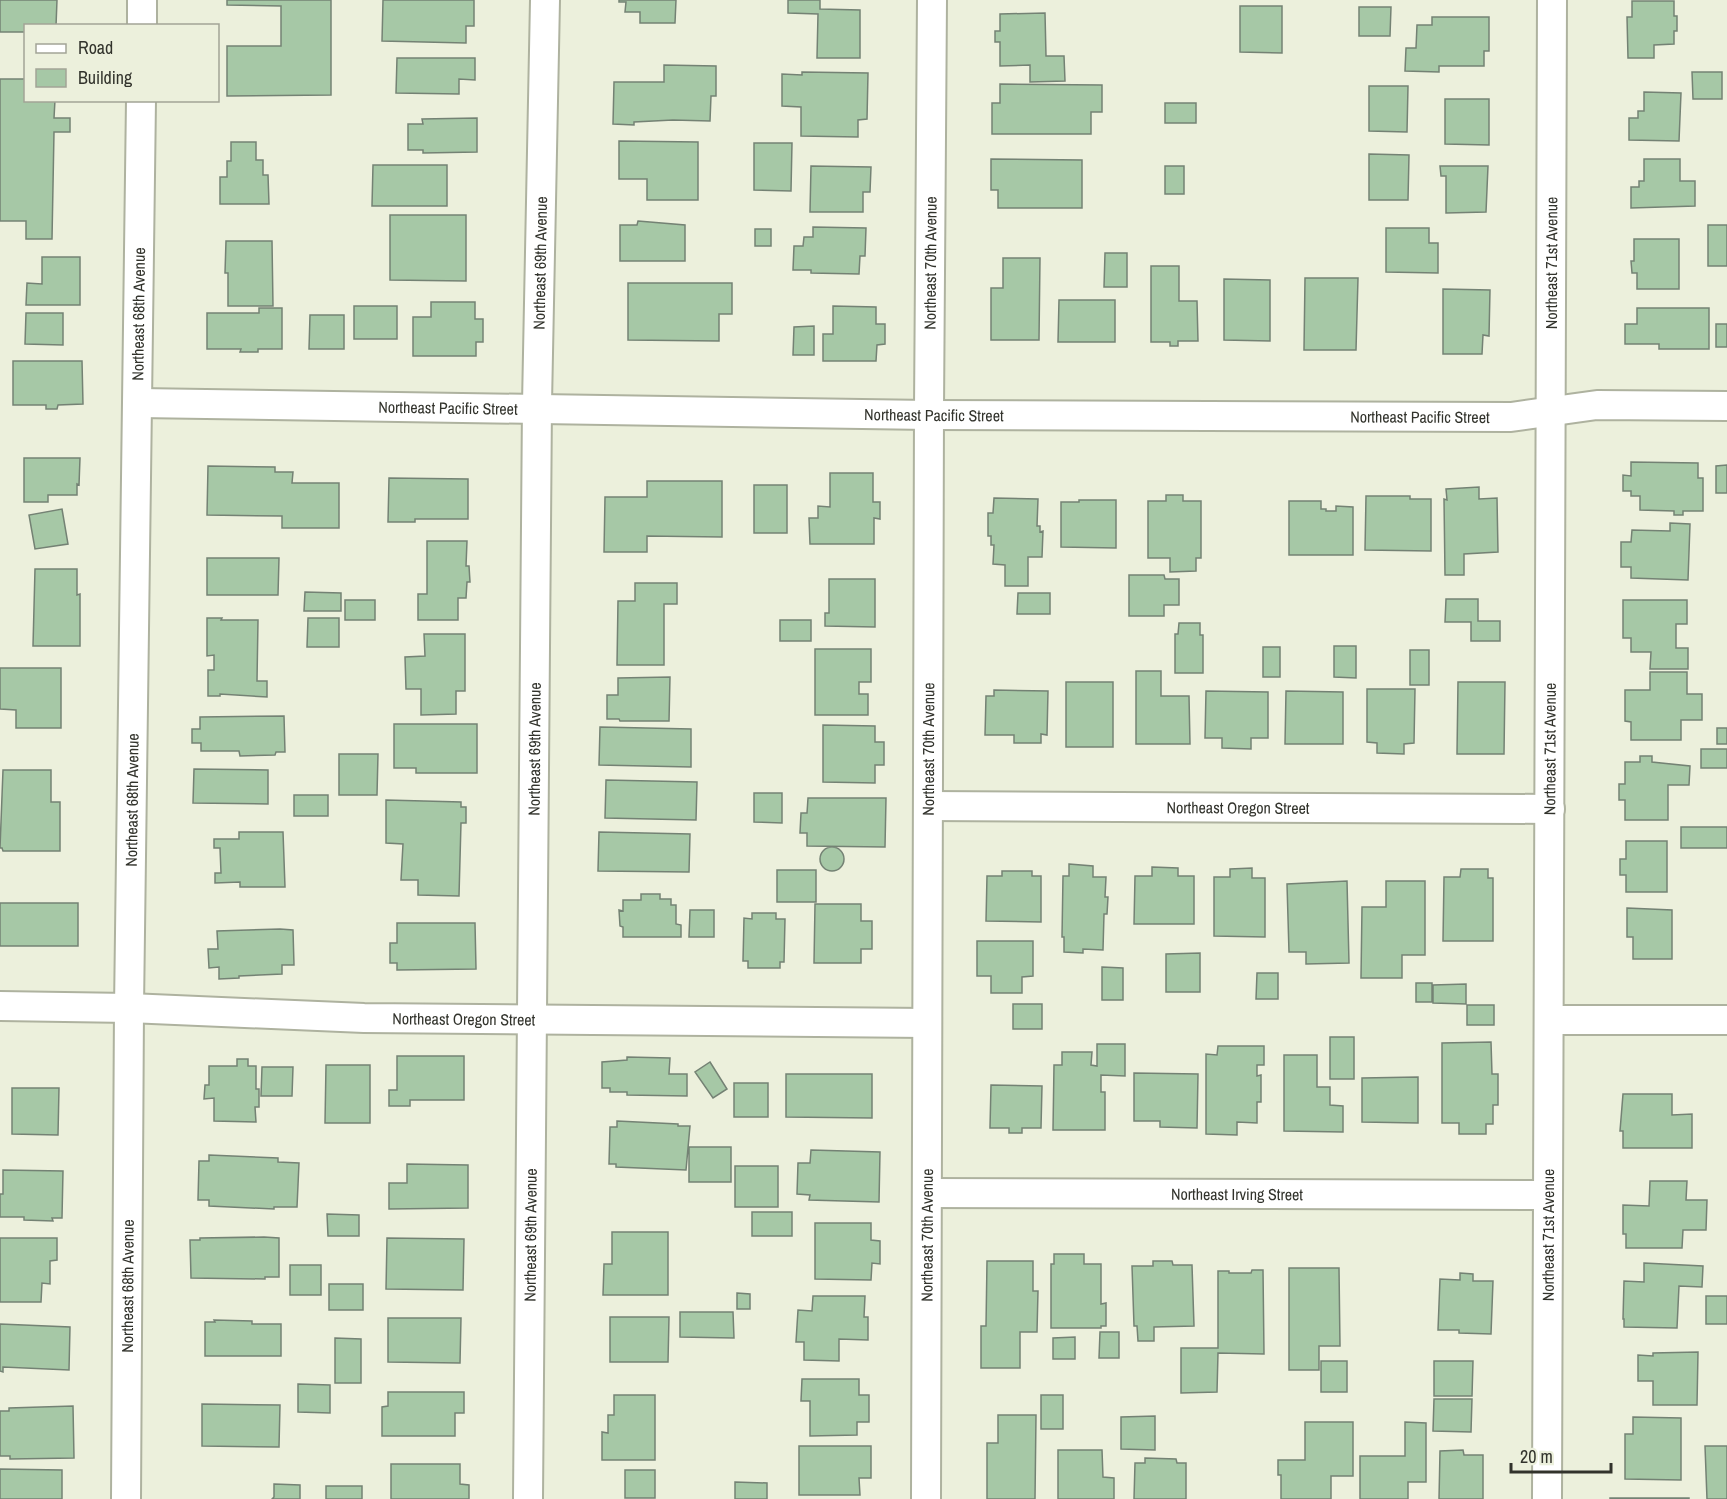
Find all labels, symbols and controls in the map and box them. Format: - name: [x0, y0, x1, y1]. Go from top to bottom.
- legend: [24, 24, 219, 102]
- text: Road: [78, 35, 113, 60]
- text: Building: [78, 65, 133, 90]
- street label: Northeast 69th Avenue: [527, 196, 552, 330]
- street label: Northeast 70th Avenue: [919, 196, 942, 330]
- street label: Northeast 71st Avenue: [1540, 197, 1562, 329]
- street label: Northeast 68th Avenue: [126, 247, 150, 381]
- street label: Northeast Pacific Street: [378, 396, 518, 420]
- street label: Northeast Pacific Street: [864, 403, 1004, 426]
- street label: Northeast Pacific Street: [1350, 405, 1490, 428]
- street label: Northeast 69th Avenue: [523, 682, 546, 816]
- street label: Northeast 70th Avenue: [917, 682, 939, 816]
- street label: Northeast 71st Avenue: [1538, 683, 1561, 815]
- street label: Northeast 68th Avenue: [120, 733, 144, 867]
- street label: Northeast Oregon Street: [1166, 796, 1310, 819]
- street label: Northeast Oregon Street: [392, 1007, 536, 1031]
- street label: Northeast 69th Avenue: [519, 1168, 542, 1302]
- street label: Northeast 70th Avenue: [916, 1168, 938, 1302]
- street label: Northeast 71st Avenue: [1537, 1169, 1559, 1301]
- street label: Northeast Irving Street: [1171, 1183, 1303, 1205]
- street label: Northeast 68th Avenue: [116, 1219, 139, 1353]
- scale bar: [1511, 1436, 1612, 1474]
- text: 20 m: [1520, 1444, 1553, 1469]

